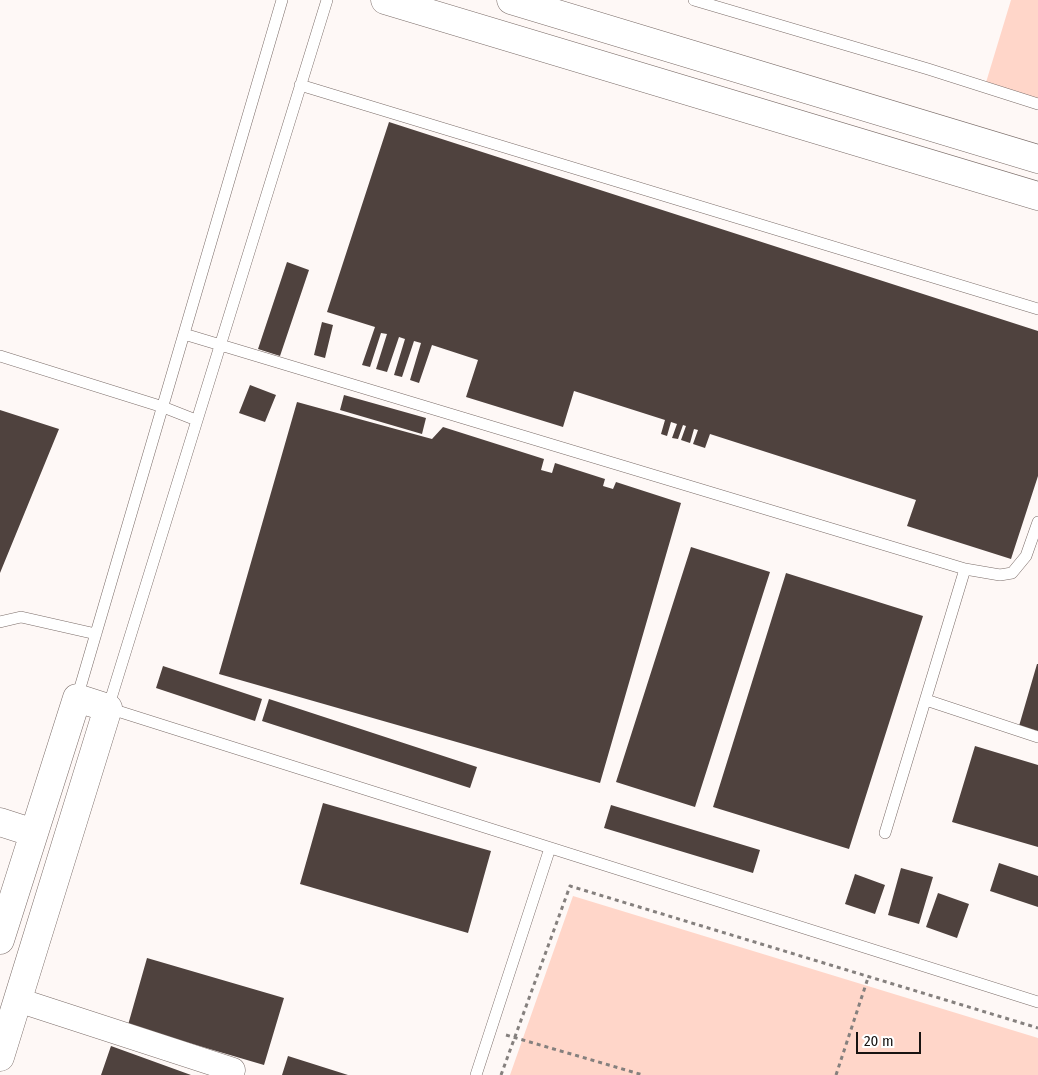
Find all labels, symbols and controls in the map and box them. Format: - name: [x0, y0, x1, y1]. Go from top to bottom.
- scale bar: [858, 1022, 923, 1054]
- text: 20 m: [864, 1032, 894, 1050]

